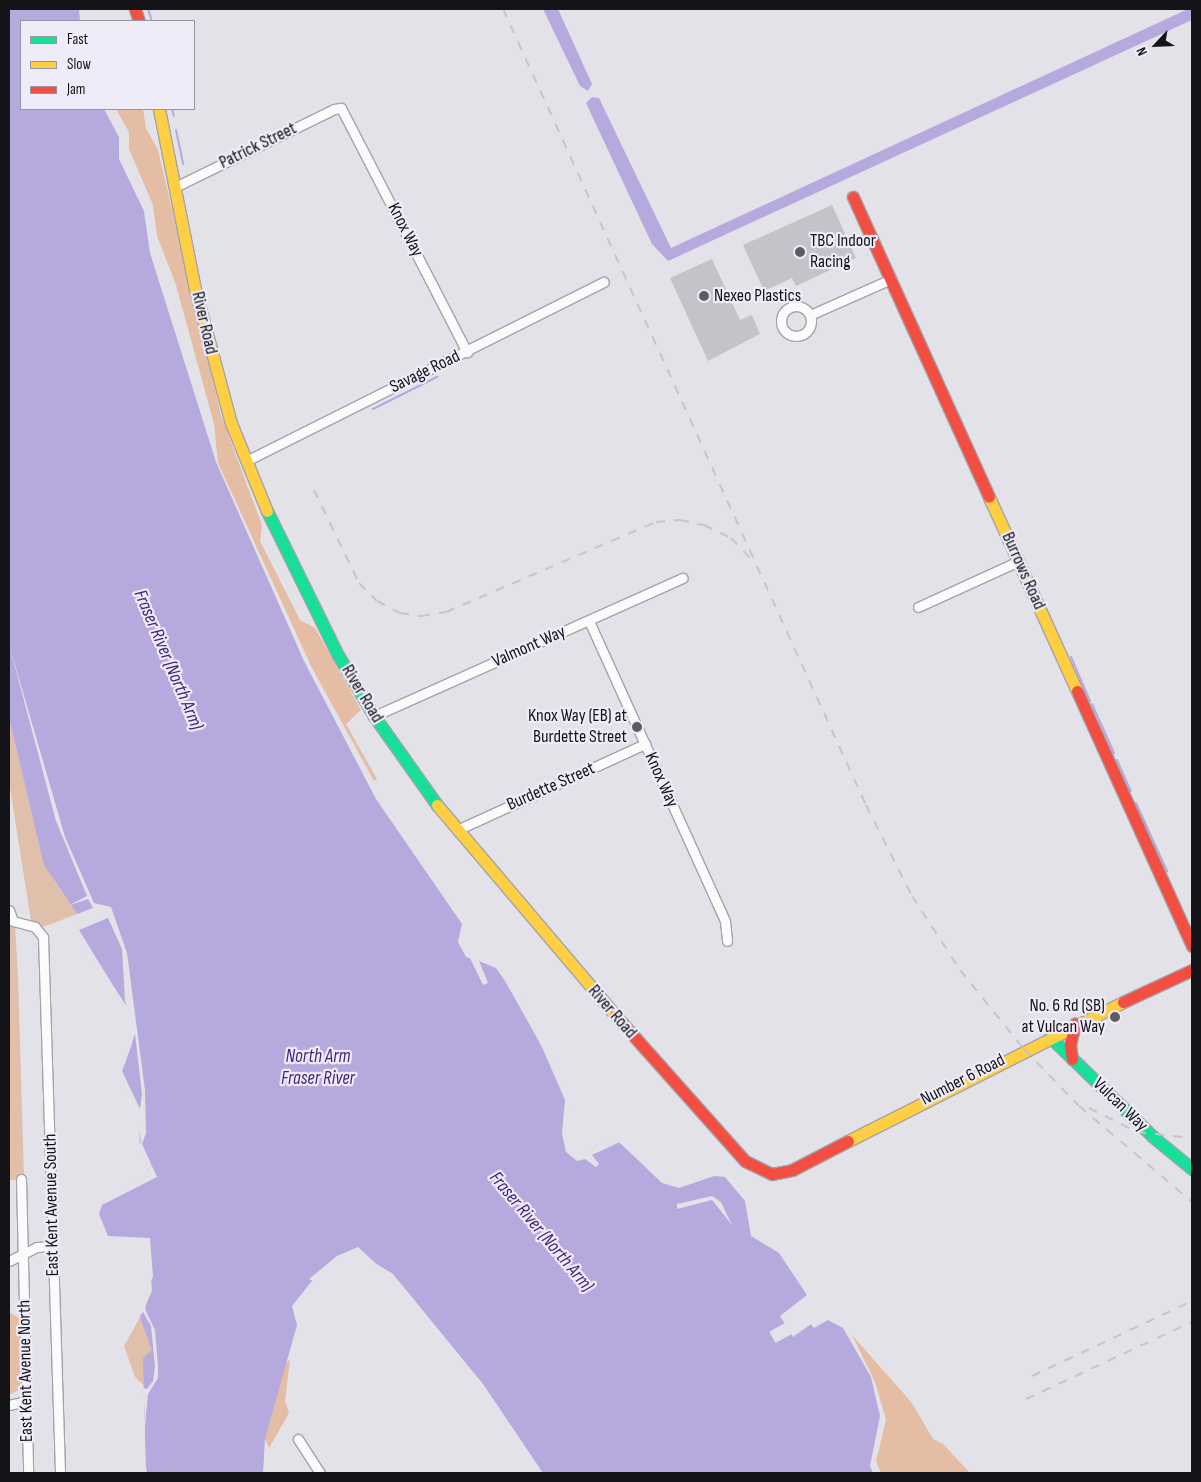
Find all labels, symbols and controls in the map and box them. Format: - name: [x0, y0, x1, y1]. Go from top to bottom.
- legend: [20, 20, 195, 110]
- north arrow: [1131, 20, 1181, 70]
- text: Fast: [67, 30, 88, 49]
- text: N: [1133, 45, 1151, 59]
- text: Slow: [67, 55, 91, 74]
- text: Jam: [67, 80, 85, 99]
- street label: Patrick Street: [216, 118, 300, 174]
- street label: Knox Way: [382, 199, 428, 261]
- place label: TBC Indoor Racing: [810, 231, 876, 274]
- marker: TBC Indoor Racing: [794, 246, 806, 258]
- place label: Nexeo Plastics: [714, 285, 801, 307]
- street label: River Road: [186, 290, 222, 356]
- marker: Nexeo Plastics: [698, 290, 710, 302]
- street label: Savage Road: [386, 346, 464, 398]
- street label: Burrows Road: [996, 529, 1050, 613]
- water label: Fraser River (North Arm): [128, 587, 208, 733]
- street label: Valmont Way: [489, 621, 569, 673]
- street label: River Road: [336, 661, 388, 727]
- place label: Knox Way (EB) at Burdette Street: [528, 706, 627, 749]
- marker: Knox Way (EB) at Burdette Street: [631, 721, 643, 733]
- street label: Knox Way: [639, 749, 683, 811]
- street label: Burdette Street: [504, 758, 598, 816]
- street label: River Road: [583, 981, 641, 1043]
- place label: No. 6 Rd (SB) at Vulcan Way: [1022, 996, 1105, 1038]
- marker: No. 6 Rd (SB) at Vulcan Way: [1109, 1011, 1121, 1023]
- water label: North Arm Fraser River: [281, 1046, 355, 1090]
- street label: Number 6 Road: [917, 1050, 1009, 1110]
- street label: Vulcan Way: [1088, 1074, 1152, 1136]
- street label: East Kent Avenue South: [40, 1133, 64, 1277]
- water label: Fraser River (North Arm): [484, 1167, 598, 1297]
- street label: East Kent Avenue North: [14, 1300, 38, 1442]

